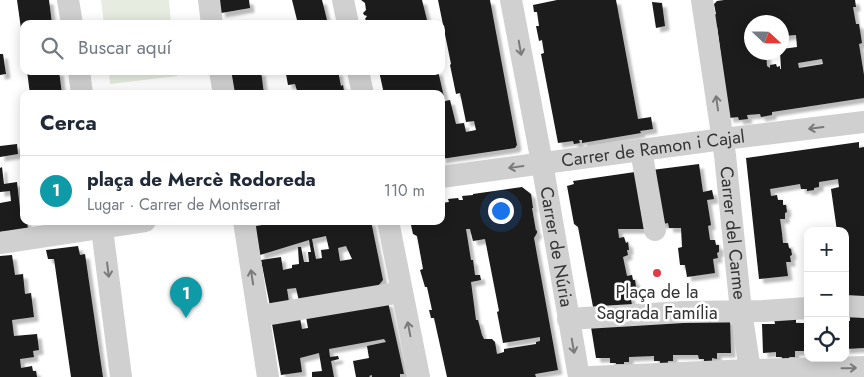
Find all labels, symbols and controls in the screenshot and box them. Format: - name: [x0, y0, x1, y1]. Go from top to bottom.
- north arrow: [744, 15, 789, 60]
- search box: [20, 20, 445, 75]
- icon: search: [38, 34, 66, 62]
- text: Buscar aquí: [78, 34, 172, 61]
- one-way arrow: [516, 40, 526, 56]
- one-way arrow: [712, 95, 722, 111]
- text: Cerca: [40, 108, 97, 138]
- street label: Carrer de Ramon i Cajal: [560, 123, 746, 174]
- one-way arrow: [808, 123, 824, 133]
- one-way arrow: [508, 162, 524, 172]
- street label: Carrer del Carme: [713, 165, 753, 301]
- text: plaça de Mercè Rodoreda: [87, 166, 316, 193]
- text: 1: [52, 179, 60, 202]
- text: 110 m: [384, 179, 425, 202]
- street label: Carrer de Núria: [533, 185, 580, 309]
- text: Lugar · Carrer de Montserrat: [87, 193, 280, 216]
- your location: [488, 198, 514, 224]
- map controls: [804, 227, 849, 362]
- button: +: [804, 227, 849, 272]
- one-way arrow: [103, 261, 113, 277]
- marker: Plaça de la Sagrada Família: [651, 267, 663, 279]
- one-way arrow: [247, 269, 257, 285]
- button: −: [804, 272, 849, 317]
- pin: 1: [170, 277, 202, 318]
- place label: Plaça de la Sagrada Família: [596, 279, 718, 326]
- button: locate: [804, 317, 849, 362]
- one-way arrow: [404, 322, 414, 338]
- one-way arrow: [569, 337, 579, 353]
- one-way arrow: [840, 363, 857, 373]

